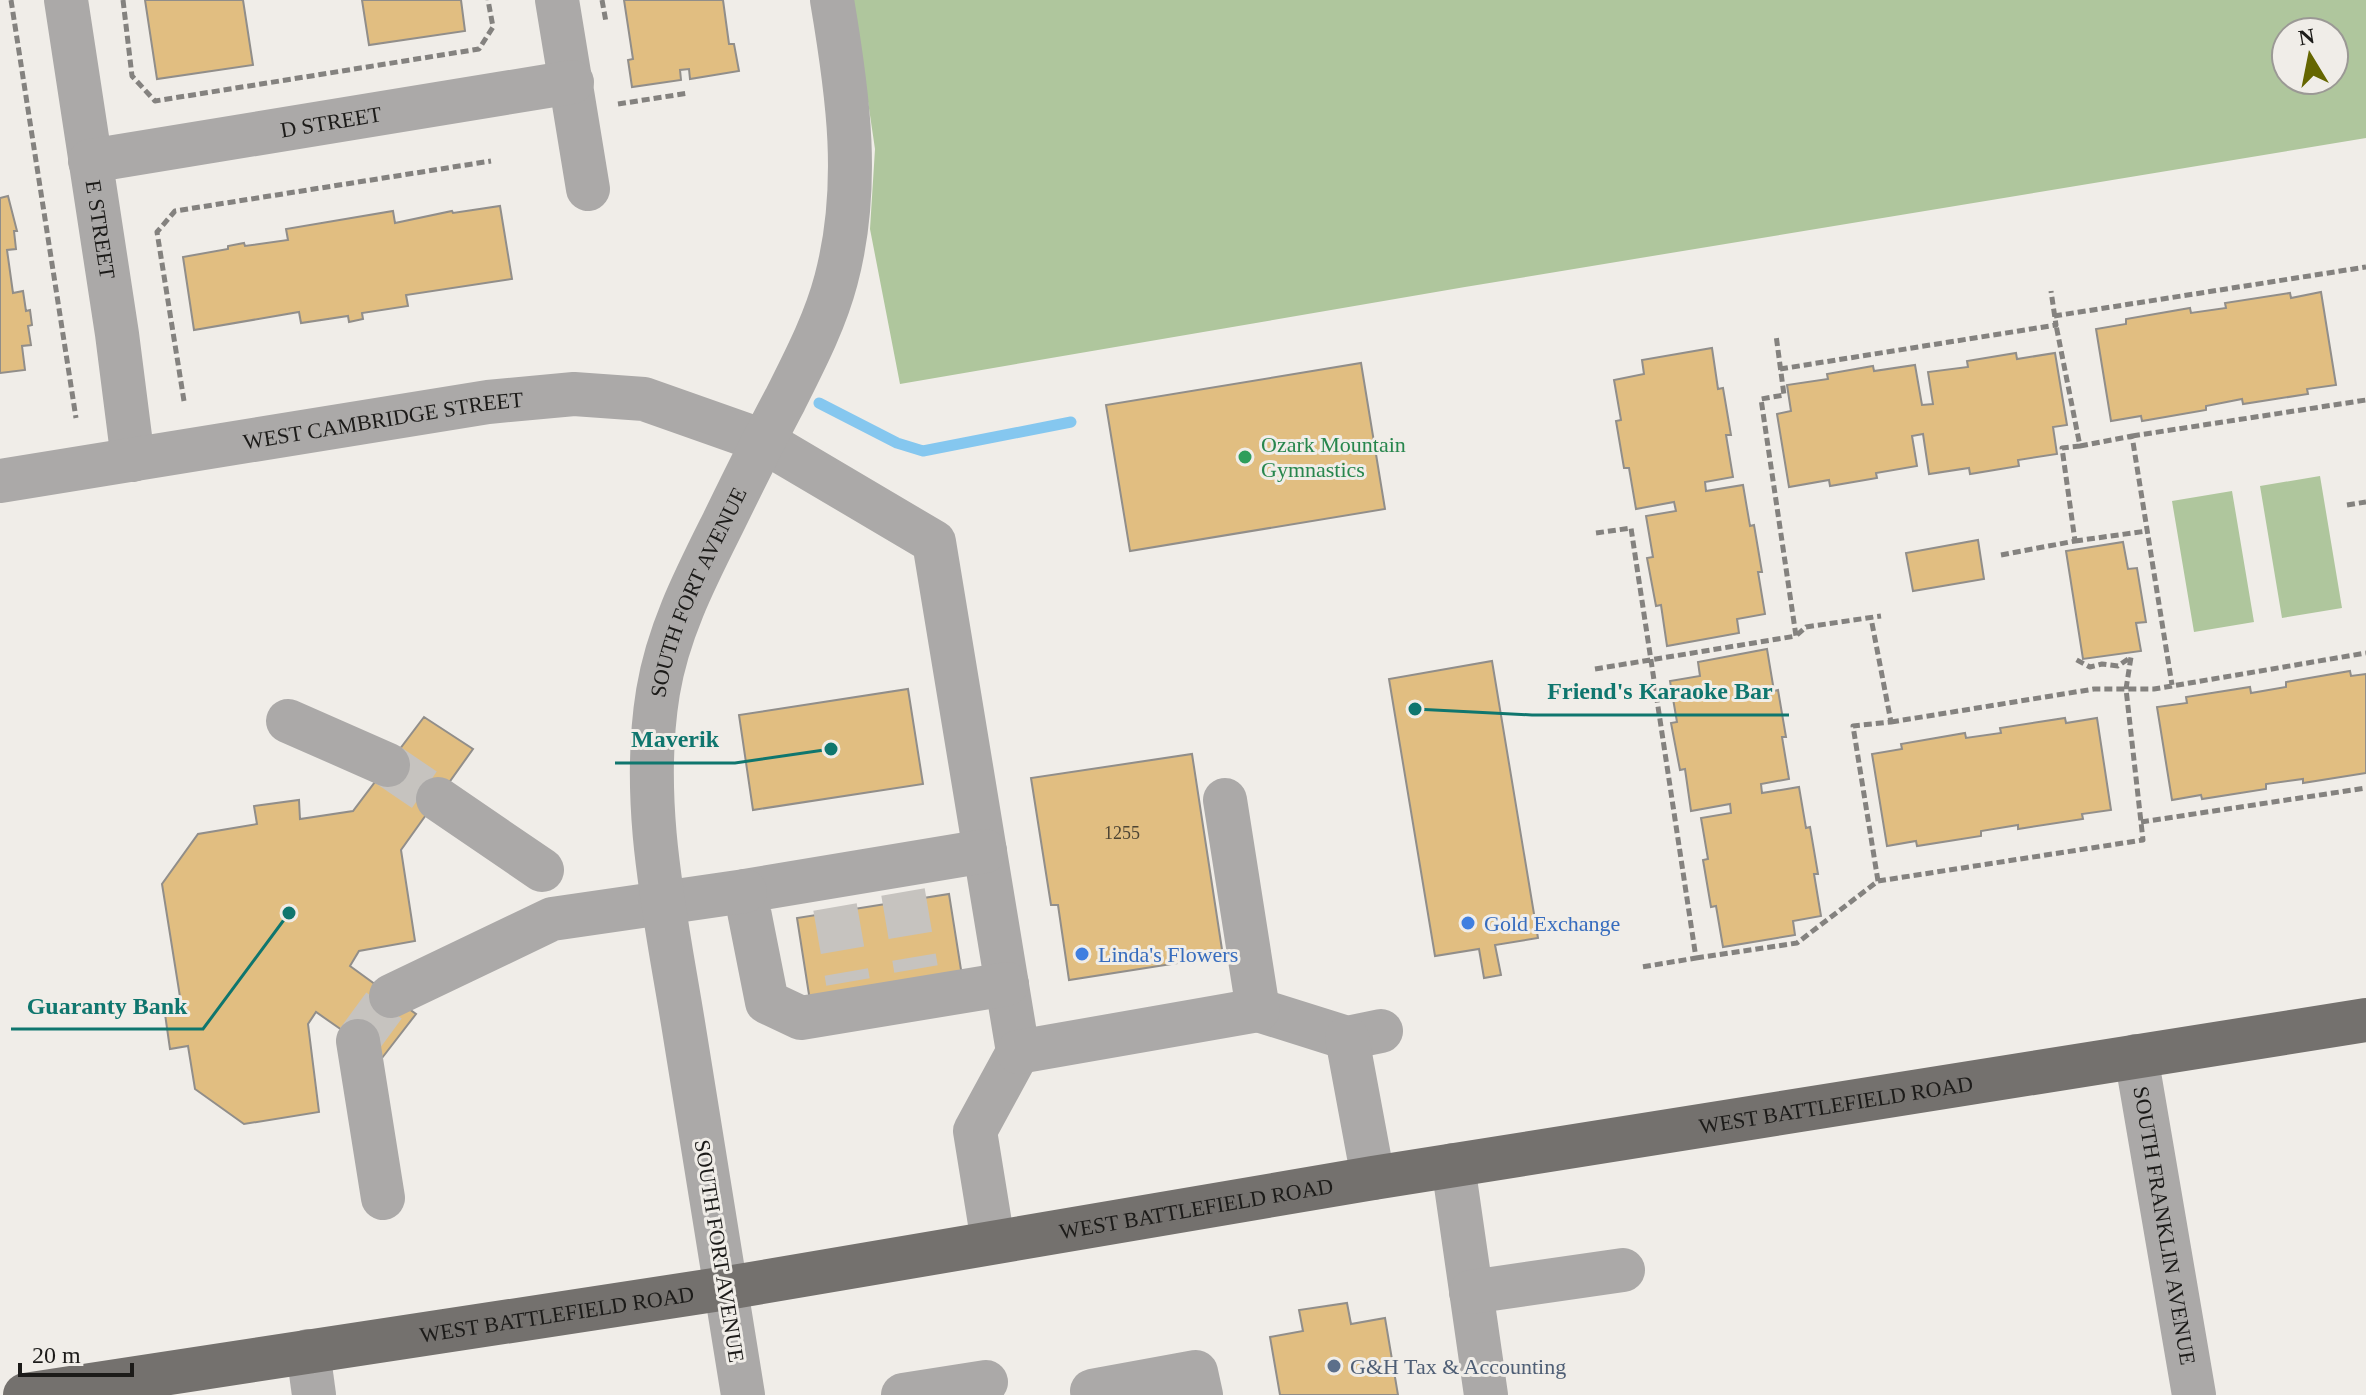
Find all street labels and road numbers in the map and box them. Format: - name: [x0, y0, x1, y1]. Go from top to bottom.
- street label: D STREET: [278, 101, 384, 143]
- street label: E STREET: [81, 178, 120, 281]
- street label: WEST CAMBRIDGE STREET: [241, 387, 525, 454]
- street label: SOUTH FORT AVENUE: [645, 483, 752, 699]
- street label: WEST BATTLEFIELD ROAD: [1697, 1071, 1975, 1139]
- street label: SOUTH FRANKLIN AVENUE: [2128, 1084, 2201, 1367]
- street label: SOUTH FORT AVENUE: [690, 1138, 749, 1364]
- street label: WEST BATTLEFIELD ROAD: [1057, 1173, 1335, 1244]
- street label: WEST BATTLEFIELD ROAD: [418, 1281, 696, 1348]

